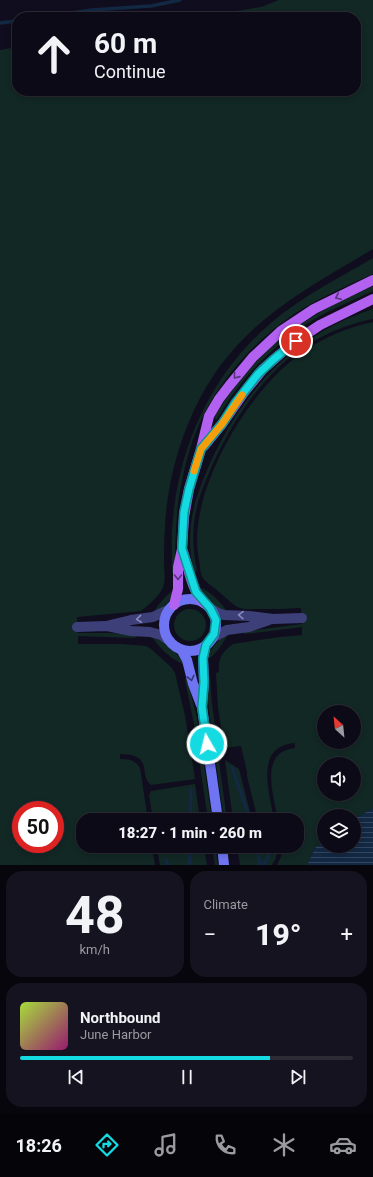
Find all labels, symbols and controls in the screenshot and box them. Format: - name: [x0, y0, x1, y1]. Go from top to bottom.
- text: 60 m: [94, 27, 157, 60]
- icon: ahead: [28, 28, 80, 80]
- text: Continue: [94, 61, 166, 82]
- one-way arrow: [334, 292, 342, 300]
- pin: [279, 324, 313, 358]
- icon: arrive: [285, 330, 307, 352]
- one-way arrow: [234, 371, 241, 378]
- one-way arrow: [174, 574, 182, 580]
- one-way arrow: [238, 611, 244, 620]
- one-way arrow: [136, 614, 142, 623]
- one-way arrow: [187, 675, 195, 681]
- north arrow: [317, 705, 361, 749]
- map controls: [317, 705, 361, 853]
- position arrow: [186, 723, 228, 765]
- button: sound: [317, 757, 361, 801]
- speed limit sign: 50: [12, 801, 64, 853]
- button: layers: [317, 809, 361, 853]
- text: 18:27 · 1 min · 260 m: [118, 824, 262, 842]
- text: 48: [65, 885, 125, 946]
- text: Climate: [204, 897, 248, 912]
- text: 19°: [255, 917, 302, 952]
- text: −: [204, 922, 216, 947]
- text: +: [341, 922, 353, 947]
- text: km/h: [79, 942, 110, 957]
- text: Northbound: [80, 1009, 161, 1027]
- text: June Harbor: [80, 1027, 152, 1042]
- icon: previous: [65, 1066, 87, 1088]
- icon: pause: [176, 1066, 198, 1088]
- icon: next: [287, 1066, 309, 1088]
- icon: directions: [93, 1131, 121, 1159]
- icon: music: [152, 1131, 180, 1159]
- icon: phone: [211, 1131, 239, 1159]
- icon: climate: [270, 1131, 298, 1159]
- icon: car: [329, 1131, 357, 1159]
- text: 18:26: [16, 1135, 62, 1156]

